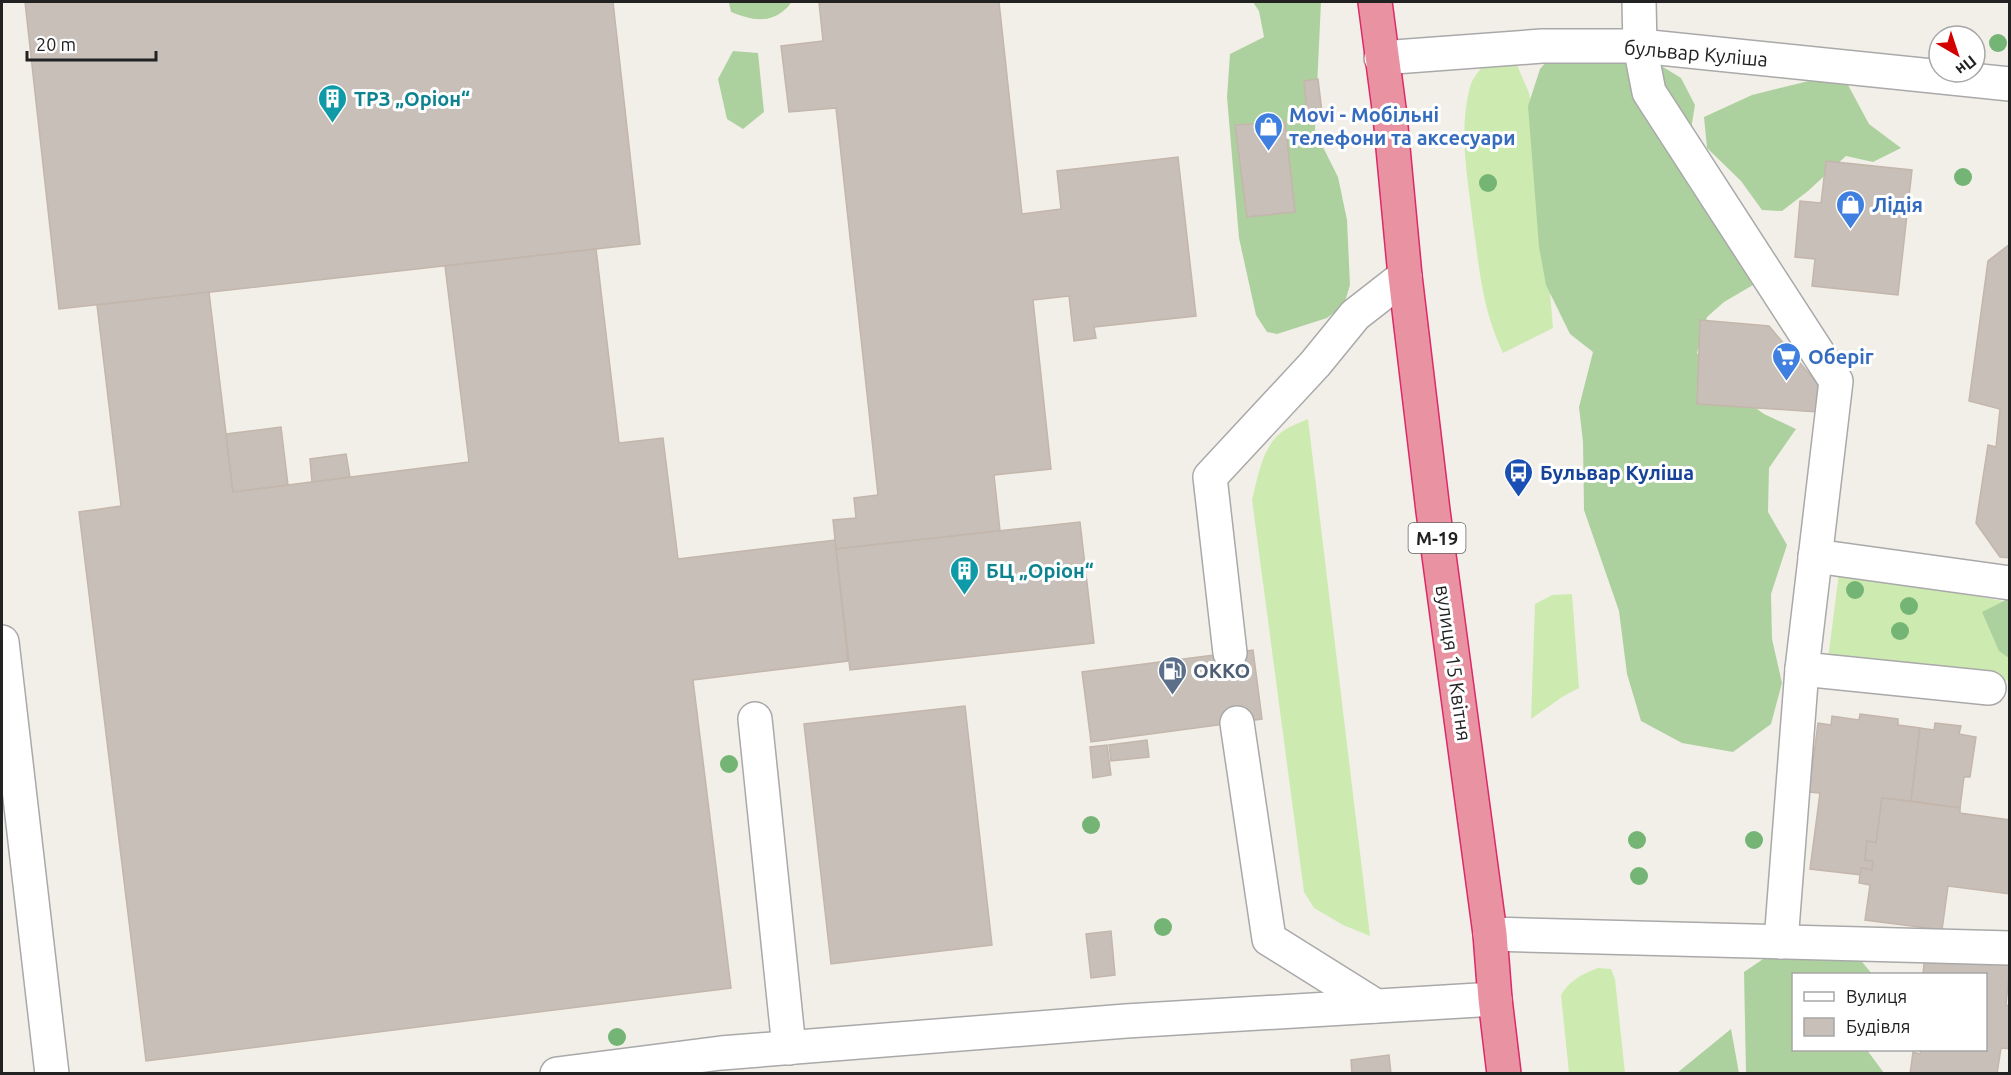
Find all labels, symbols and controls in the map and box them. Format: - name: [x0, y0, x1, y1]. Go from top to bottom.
- scale bar: [27, 24, 156, 62]
- north arrow: [1927, 24, 1987, 84]
- text: 20 m: [36, 34, 76, 54]
- street label: бульвар Куліша: [1623, 35, 1769, 71]
- text: Пн: [1953, 52, 1980, 79]
- building icon: ТРЗ „Оріон“: [317, 82, 349, 124]
- place label: ТРЗ „Оріон“: [354, 87, 470, 110]
- place label: Movi - Мобільні телефони та аксесуари: [1289, 103, 1516, 149]
- shop icon: Movi - Мобільні телефони та аксесуари: [1252, 110, 1284, 152]
- shop icon: Лідія: [1835, 188, 1867, 230]
- place label: Лідія: [1872, 193, 1923, 216]
- supermarket icon: Оберіг: [1771, 340, 1803, 382]
- place label: Оберіг: [1808, 345, 1874, 368]
- bus stop icon: Бульвар Куліша: [1503, 456, 1535, 498]
- place label: Бульвар Куліша: [1540, 461, 1694, 484]
- road number: М-19: [1408, 523, 1466, 553]
- building icon: БЦ „Оріон“: [949, 554, 981, 596]
- place label: БЦ „Оріон“: [986, 559, 1094, 582]
- street label: вулиця 15 Квітня: [1432, 583, 1476, 743]
- fuel station icon: ОККО: [1156, 654, 1188, 696]
- place label: ОККО: [1193, 659, 1250, 682]
- legend: [1792, 973, 1987, 1051]
- text: Вулиця: [1846, 986, 1907, 1006]
- text: Будівля: [1846, 1016, 1911, 1036]

